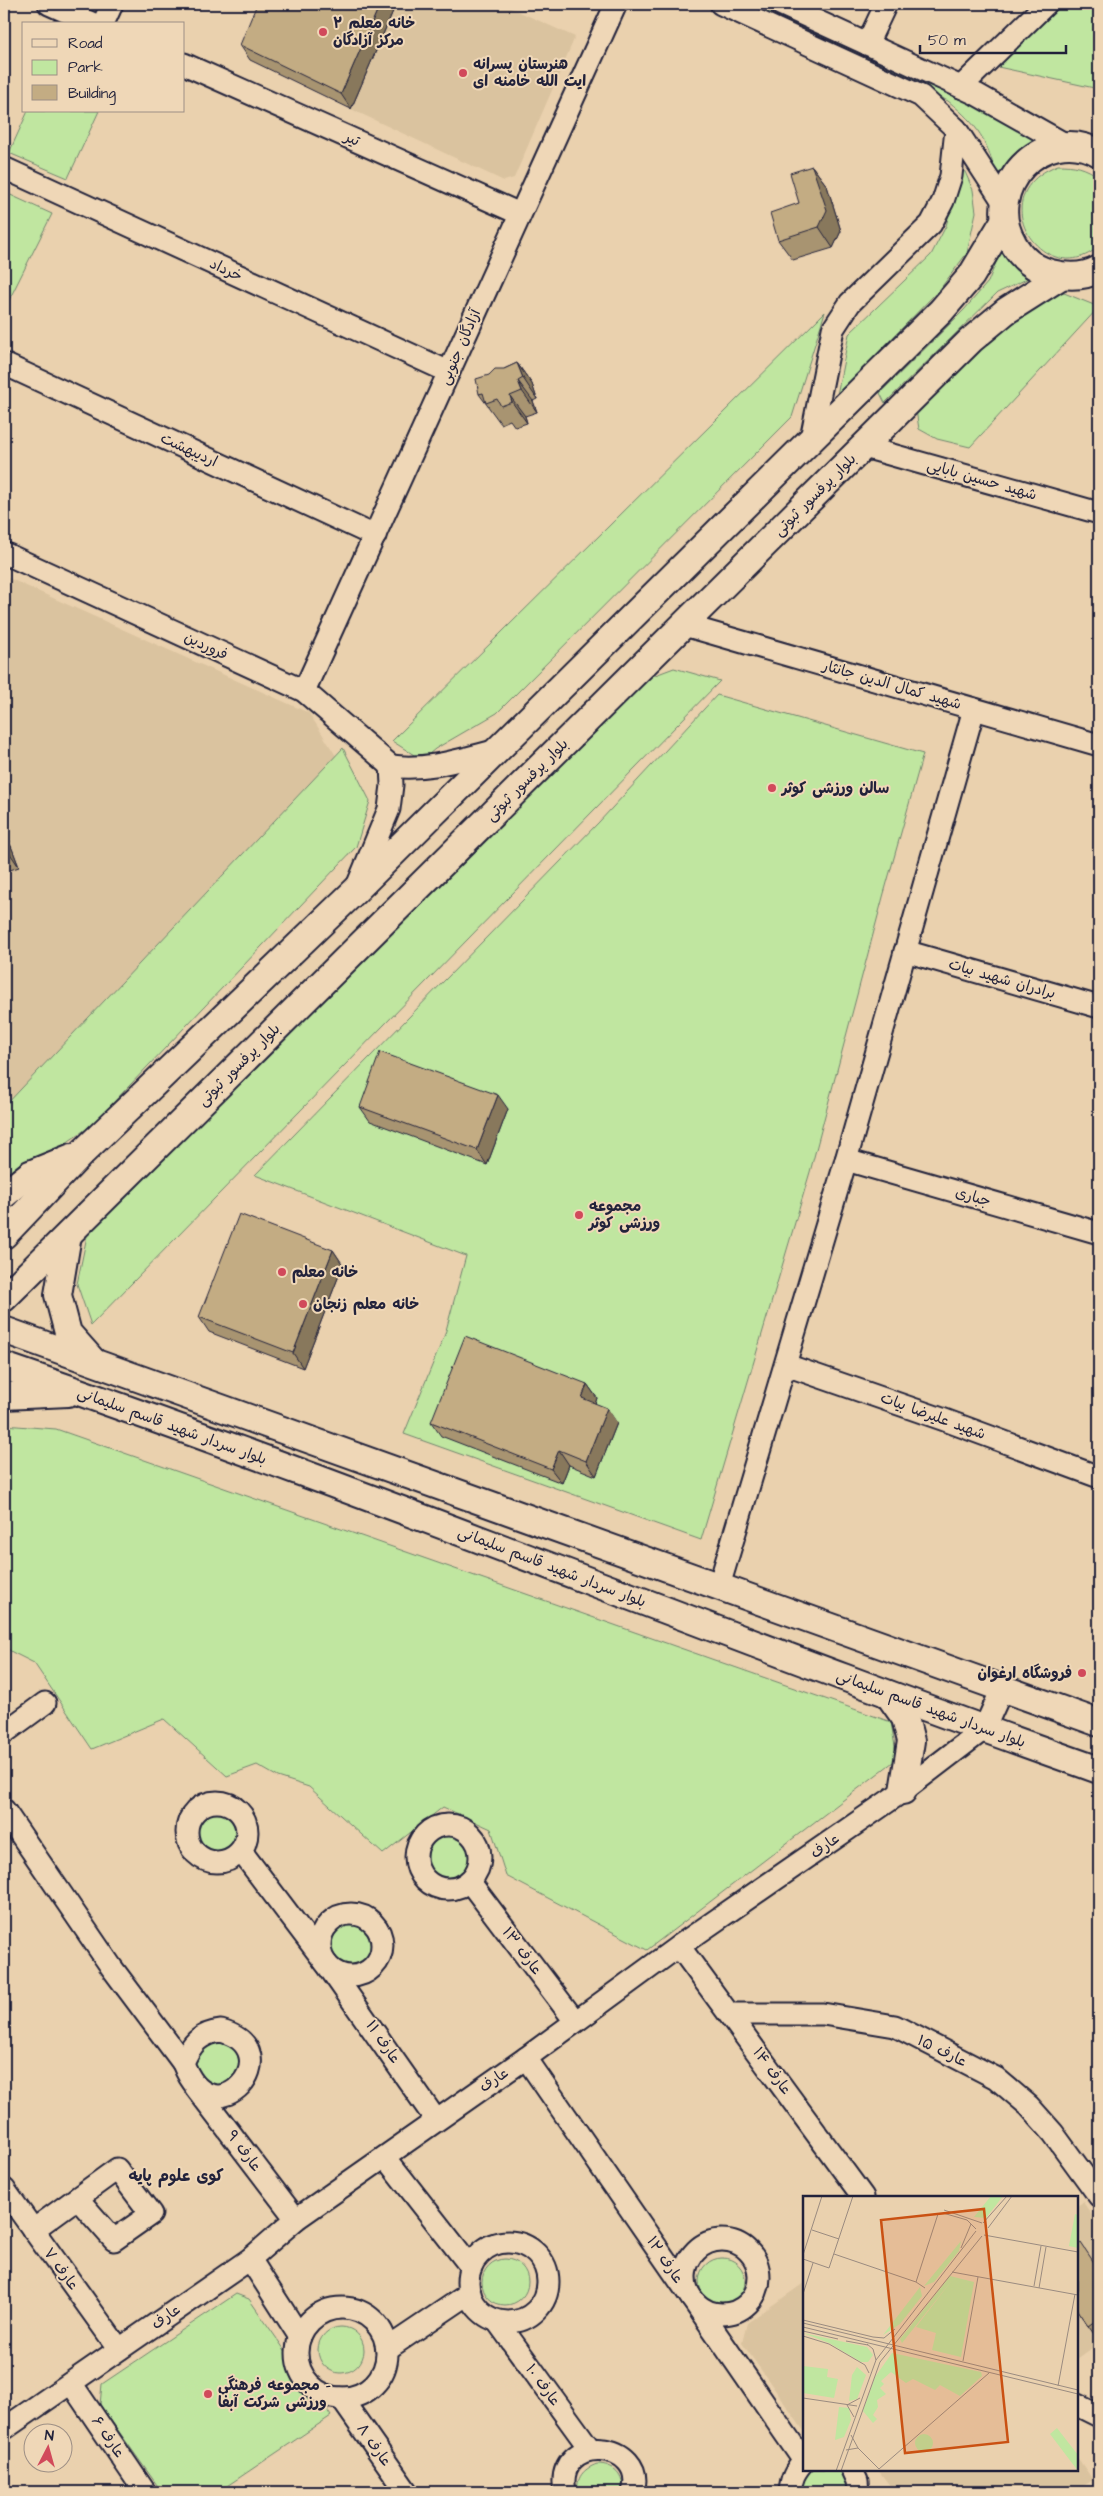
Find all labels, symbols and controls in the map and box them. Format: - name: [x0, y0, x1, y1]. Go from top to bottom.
- place label: خانه معلم ۲ مرکز آزادگان: [333, 13, 415, 51]
- legend: [22, 22, 185, 112]
- scale bar: [920, 22, 1067, 54]
- marker: خانه معلم ۲ مرکز آزادگان: [317, 26, 329, 38]
- text: 50 m: [928, 30, 966, 51]
- text: Road: [68, 33, 103, 54]
- place label: هنرستان پسرانه ایت الله خامنه ای: [473, 54, 586, 92]
- text: Park: [68, 57, 103, 78]
- marker: هنرستان پسرانه ایت الله خامنه ای: [457, 67, 469, 79]
- text: Building: [68, 83, 116, 105]
- street label: تیر: [339, 126, 364, 152]
- street label: خرداد: [206, 253, 246, 287]
- street label: آزادگان جنوبی: [434, 305, 487, 388]
- street label: اردیبهشت: [157, 428, 221, 472]
- street label: بلوار پرفسور ثبوتی: [769, 449, 861, 541]
- street label: شهید حسین بابایی: [925, 454, 1039, 506]
- street label: فروردین: [181, 627, 231, 665]
- street label: شهید کمال الدین جانثار: [819, 655, 964, 715]
- street label: بلوار پرفسور ثبوتی: [481, 734, 573, 826]
- place label: سالن ورزشی کوثر: [780, 778, 889, 799]
- marker: سالن ورزشی کوثر: [766, 782, 778, 794]
- street label: برادران شهید بیات: [946, 954, 1058, 1004]
- street label: بلوار پرفسور ثبوتی: [193, 1019, 285, 1111]
- street label: جباری: [953, 1182, 993, 1212]
- place label: مجموعه ورزشی کوثر: [587, 1196, 660, 1234]
- marker: مجموعه ورزشی کوثر: [573, 1209, 585, 1221]
- place label: خانه معلم: [292, 1262, 358, 1283]
- marker: خانه معلم: [276, 1266, 288, 1278]
- place label: خانه معلم زنجان: [313, 1294, 419, 1315]
- marker: خانه معلم زنجان: [297, 1298, 309, 1310]
- street label: بلوار سردار شهید قاسم سلیمانی: [74, 1382, 270, 1471]
- street label: شهید علیرضا بیات: [878, 1387, 988, 1445]
- street label: بلوار سردار شهید قاسم سلیمانی: [455, 1521, 649, 1614]
- place label: فروشگاه ارغوان: [977, 1663, 1072, 1684]
- street label: بلوار سردار شهید قاسم سلیمانی: [833, 1665, 1029, 1754]
- marker: فروشگاه ارغوان: [1076, 1667, 1088, 1679]
- street label: عارف: [806, 1828, 844, 1864]
- street label: عارف ۱۳: [497, 1923, 547, 1979]
- street label: عارف ۱۱: [361, 2016, 405, 2068]
- street label: عارف ۱۵: [914, 2030, 970, 2072]
- street label: عارف ۱۴: [748, 2043, 796, 2099]
- street label: عارف: [475, 2063, 513, 2097]
- street label: عارف ۹: [222, 2126, 266, 2176]
- district label: کوی علوم پایه: [129, 2165, 223, 2188]
- inset map: [803, 2196, 1078, 2471]
- street label: عارف ۱۲: [642, 2232, 688, 2288]
- street label: عارف ۷: [38, 2243, 84, 2295]
- street label: عارف: [147, 2299, 185, 2335]
- street label: عارف ۱۰: [521, 2360, 565, 2410]
- place label: مجموعه فرهنگی - ورزشی شرکت آبفا: [218, 2375, 331, 2413]
- marker: مجموعه فرهنگی - ورزشی شرکت آبفا: [202, 2388, 214, 2400]
- street label: عارف ۶: [86, 2412, 130, 2462]
- street label: عارف ۸: [352, 2419, 396, 2471]
- north arrow: [22, 2424, 72, 2474]
- text: N: [44, 2426, 55, 2446]

